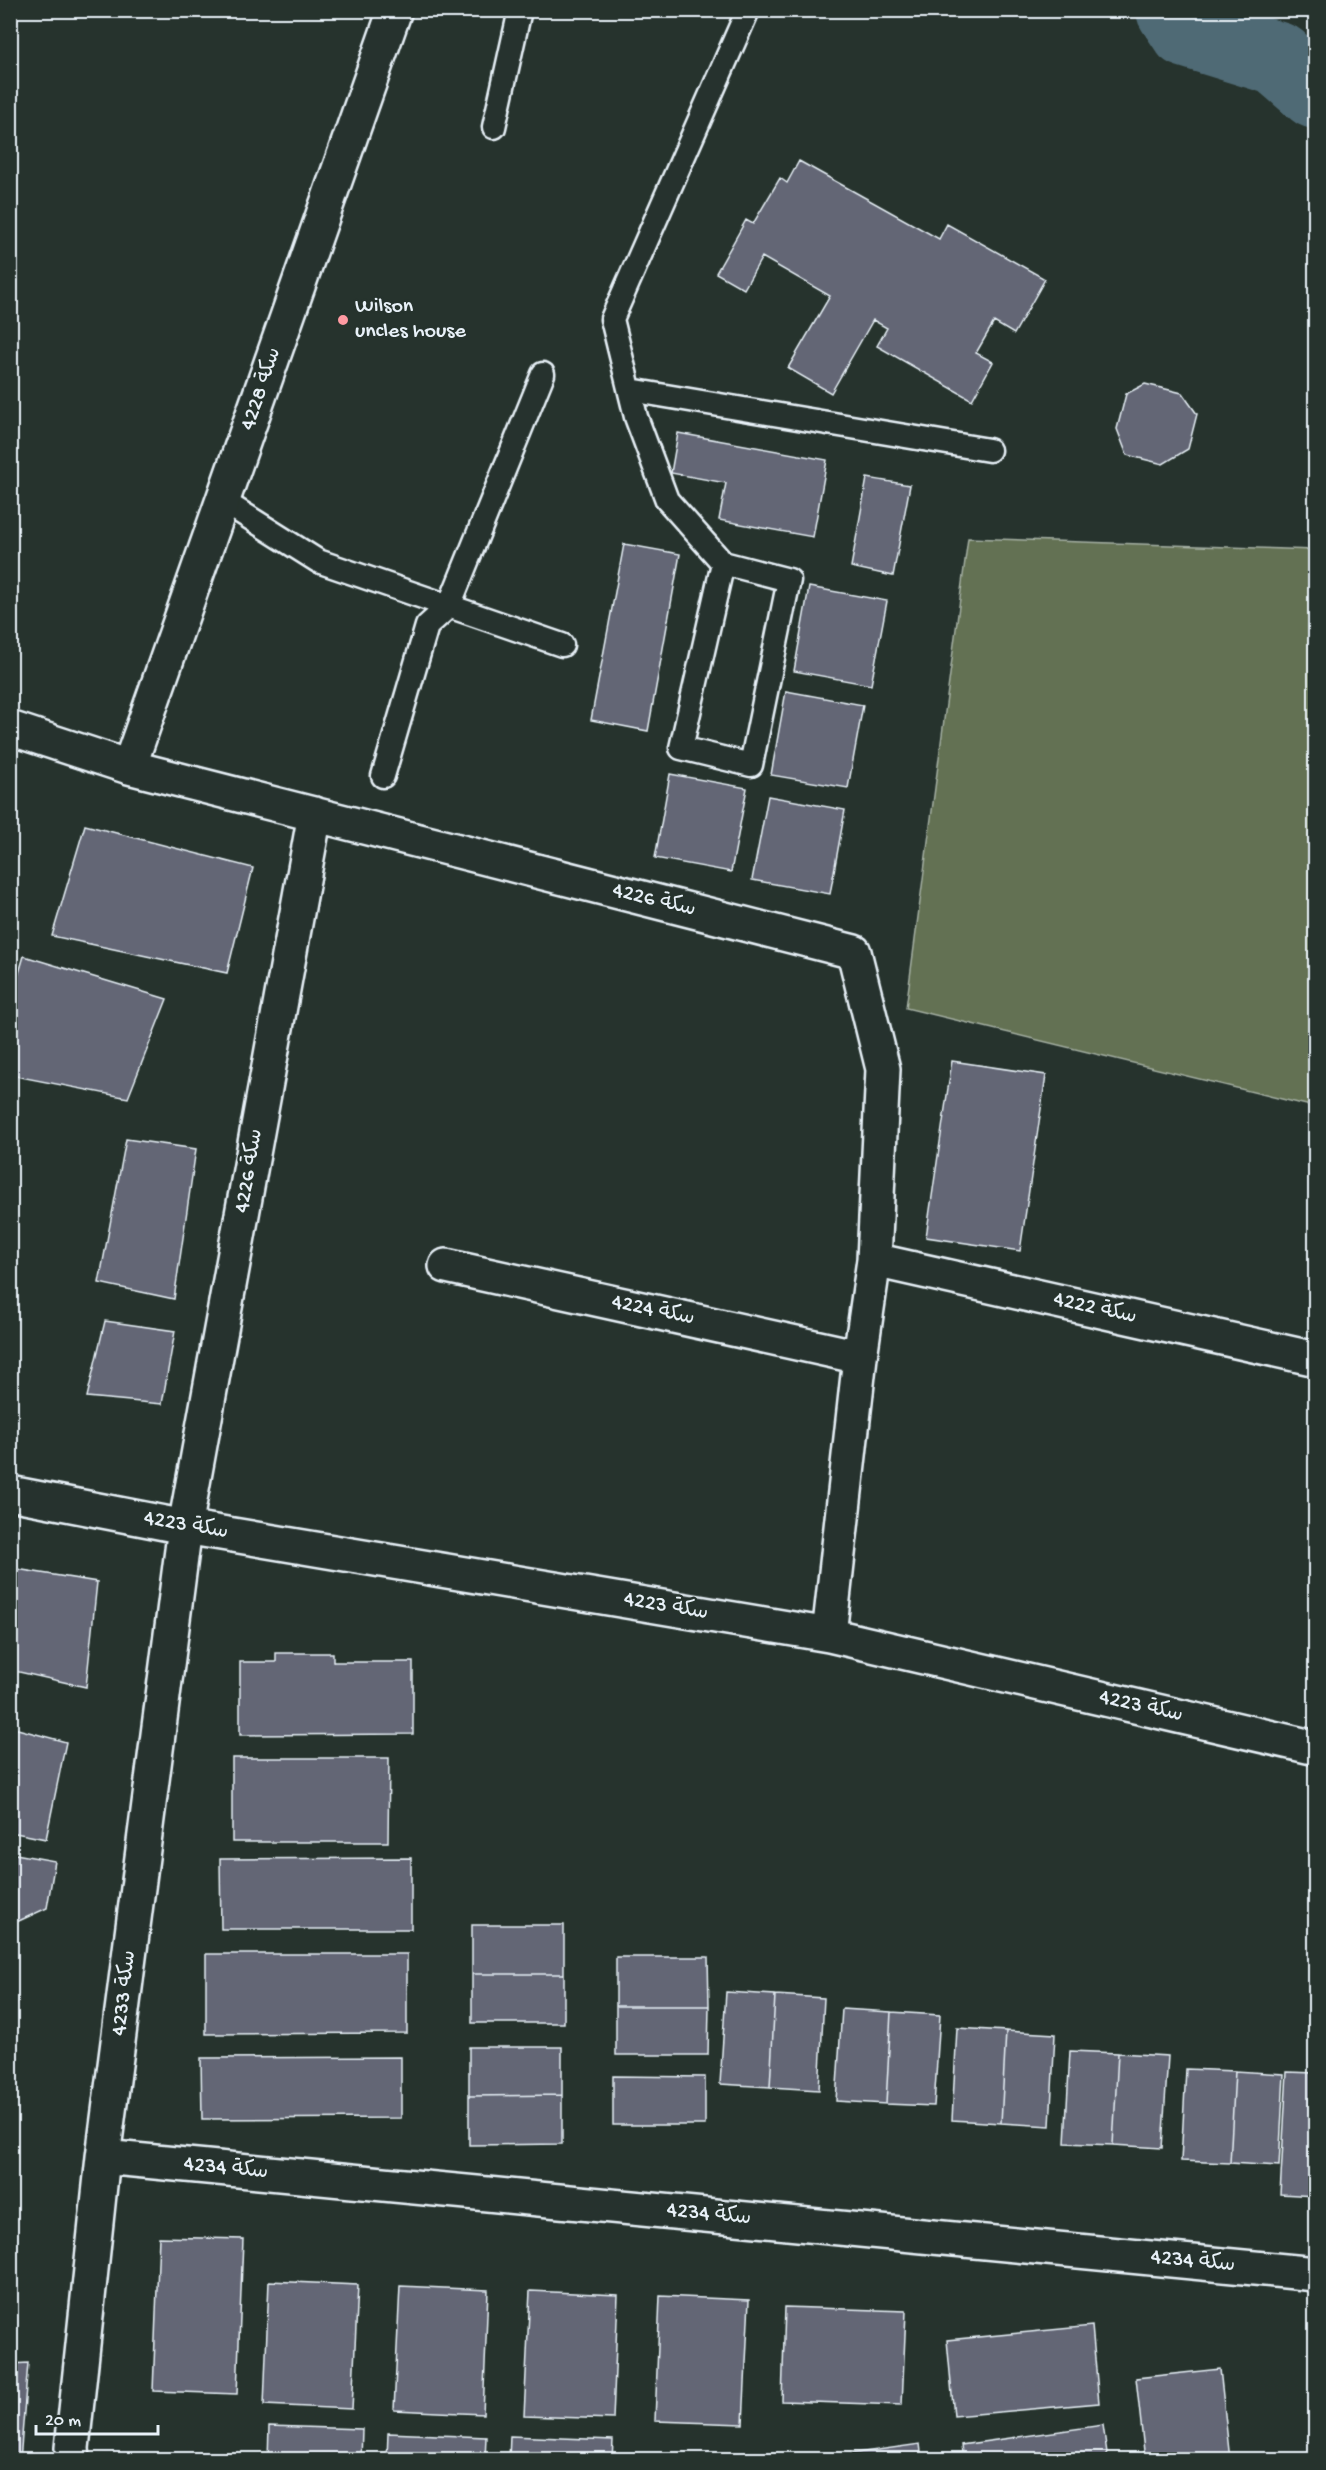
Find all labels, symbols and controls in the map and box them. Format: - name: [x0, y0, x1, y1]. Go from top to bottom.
- place label: Wilson uncles house: [355, 294, 466, 345]
- marker: Wilson uncles house: [336, 313, 350, 327]
- street label: سكة 4228: [236, 344, 288, 434]
- street label: سكة 4226: [610, 878, 698, 924]
- street label: سكة 4226: [230, 1127, 270, 1215]
- street label: سكة 4222: [1051, 1287, 1139, 1331]
- street label: سكة 4224: [609, 1290, 697, 1332]
- street label: سكة 4223: [142, 1506, 230, 1546]
- street label: سكة 4223: [622, 1587, 710, 1627]
- street label: سكة 4223: [1097, 1685, 1185, 1729]
- street label: سكة 4233: [107, 1949, 143, 2037]
- street label: سكة 4234: [182, 2152, 270, 2186]
- street label: سكة 4234: [665, 2198, 753, 2232]
- street label: سكة 4234: [1149, 2245, 1237, 2279]
- scale bar: [36, 2398, 158, 2436]
- text: 20 m: [45, 2411, 81, 2432]

